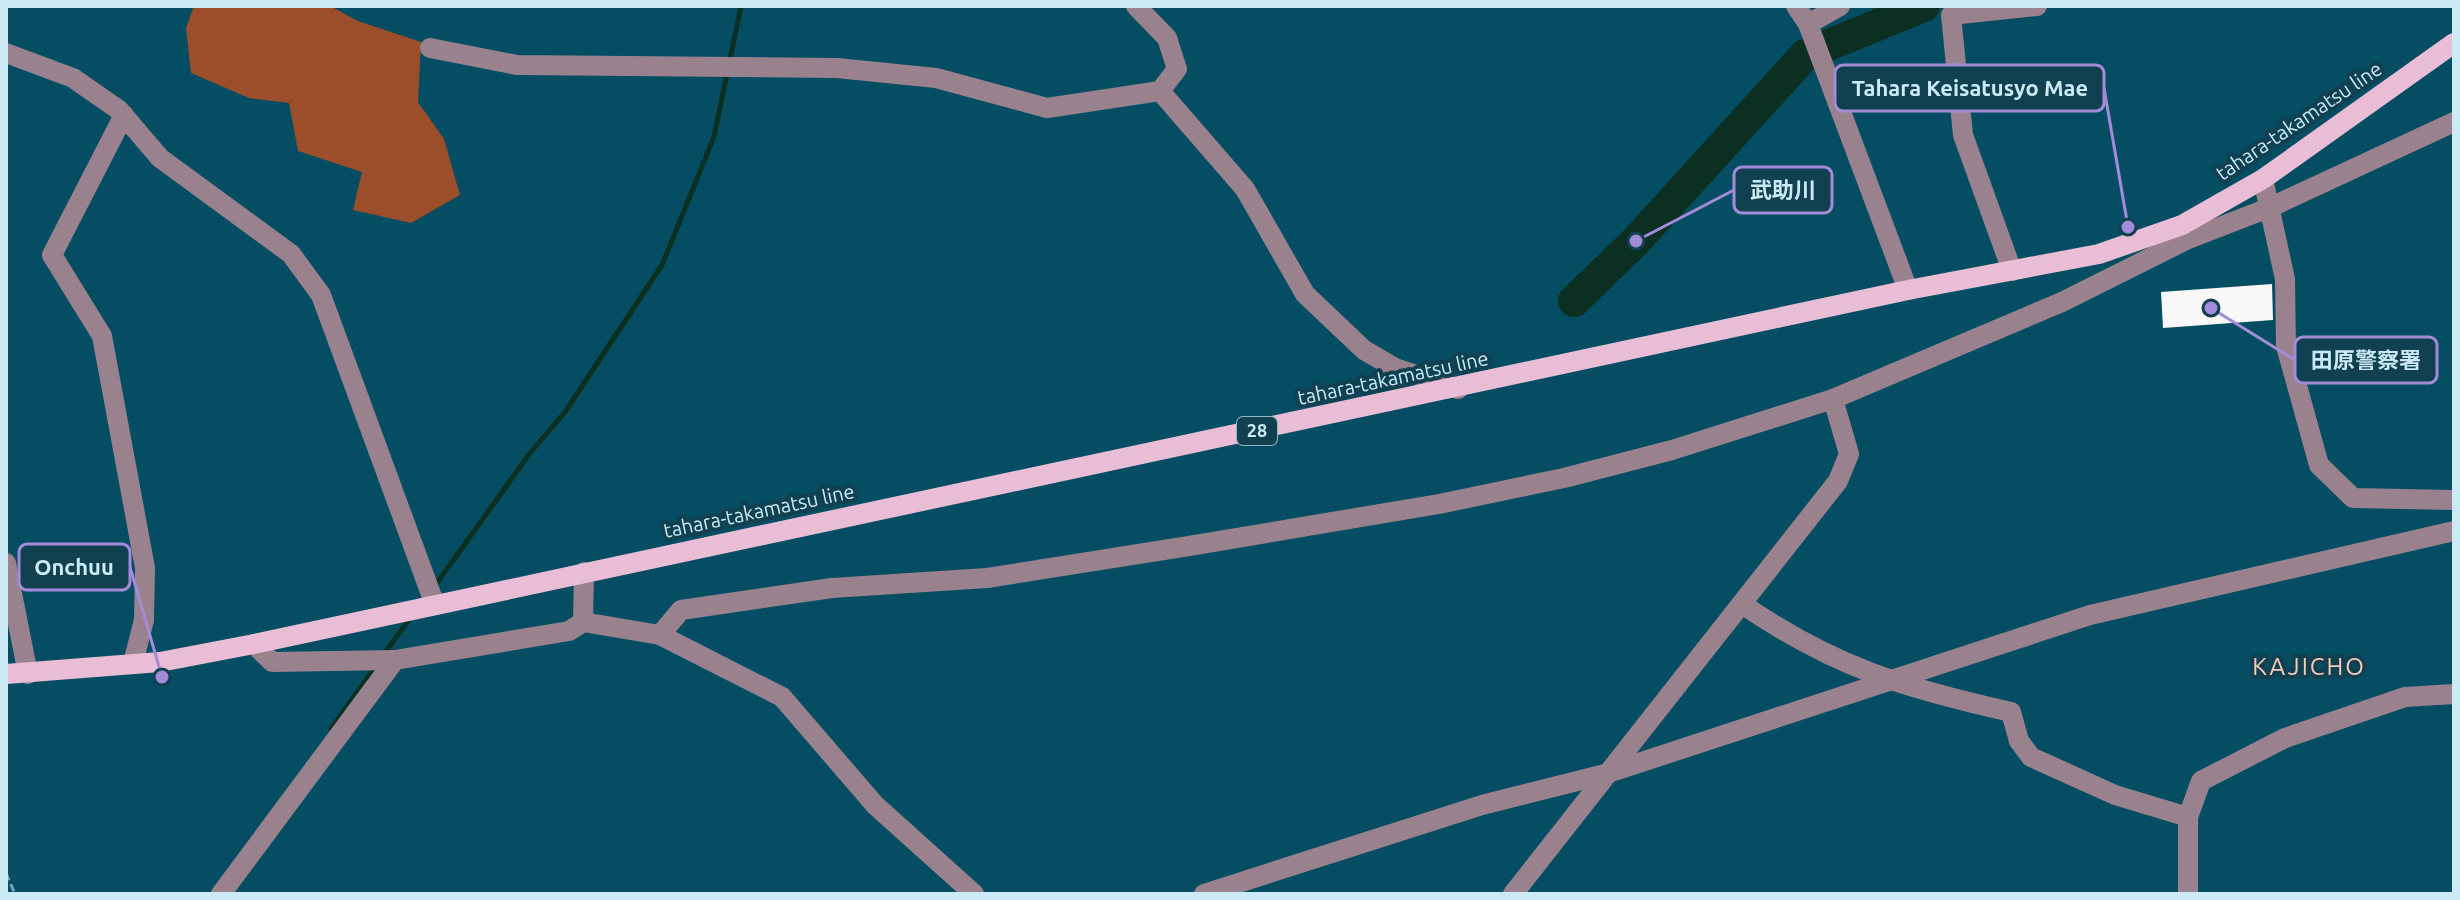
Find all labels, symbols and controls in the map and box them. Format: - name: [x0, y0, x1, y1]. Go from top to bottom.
- street label: tahara-takamatsu line: [2212, 57, 2386, 185]
- callout: Tahara Keisatusyo Mae: [1835, 65, 2104, 111]
- text: Tahara Keisatusyo Mae: [1852, 75, 2088, 100]
- callout: 武助川: [1734, 167, 1832, 213]
- text: 武助川: [1750, 177, 1816, 202]
- callout: 田原警察署: [2295, 337, 2437, 383]
- street label: tahara-takamatsu line: [1295, 346, 1490, 409]
- text: 田原警察署: [2311, 347, 2421, 372]
- road number: 28: [1237, 417, 1277, 445]
- street label: tahara-takamatsu line: [661, 479, 856, 542]
- callout: Onchuu: [19, 544, 130, 590]
- text: Onchuu: [34, 554, 114, 579]
- district label: KAJICHO: [2252, 653, 2366, 680]

